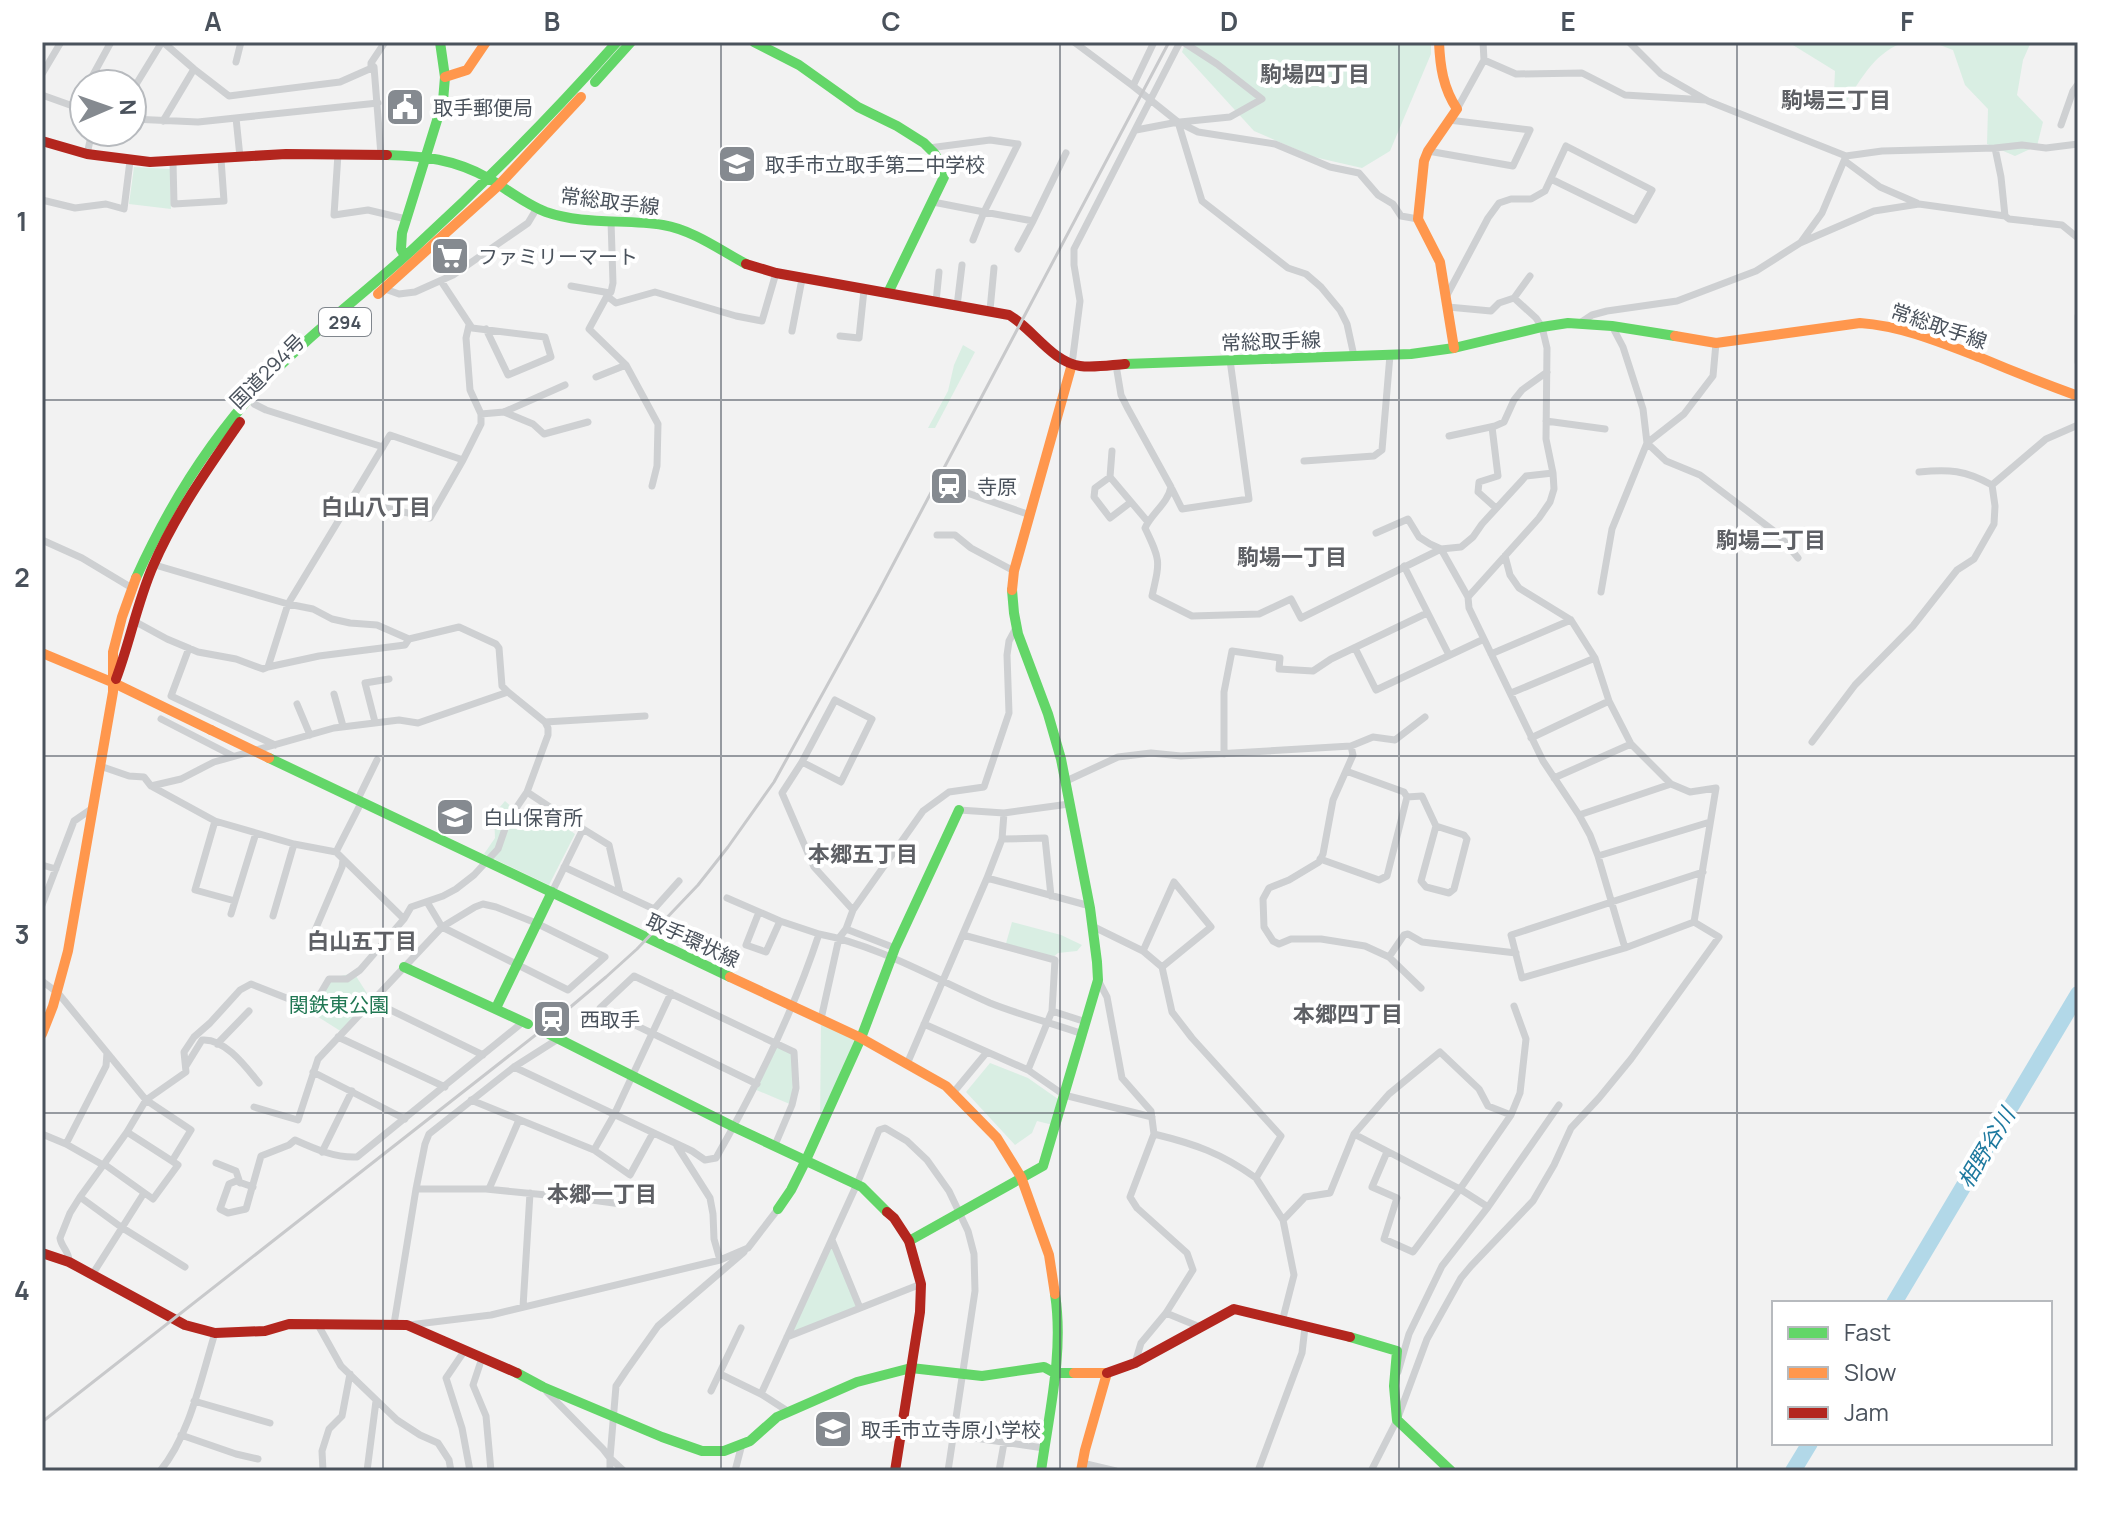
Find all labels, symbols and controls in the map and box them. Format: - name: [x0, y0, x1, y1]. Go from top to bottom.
- text: A: [204, 3, 222, 39]
- text: B: [544, 3, 560, 39]
- text: C: [881, 3, 901, 39]
- text: D: [1220, 3, 1238, 39]
- text: E: [1560, 3, 1576, 39]
- text: F: [1900, 3, 1914, 39]
- district label: 駒場四丁目: [1260, 59, 1370, 89]
- north arrow: [68, 68, 148, 148]
- district label: 駒場三丁目: [1781, 85, 1891, 115]
- public building icon: 取手郵便局: [384, 86, 426, 128]
- place label: 取手郵便局: [433, 94, 533, 121]
- text: N: [113, 99, 143, 116]
- school or university icon: 取手市立取手第二中学校: [716, 143, 758, 185]
- place label: 取手市立取手第二中学校: [765, 151, 985, 178]
- street label: 常総取手線: [559, 182, 661, 220]
- text: 1: [16, 203, 28, 239]
- supermarket icon: ファミリーマート: [429, 235, 471, 277]
- place label: ファミリーマート: [478, 243, 638, 270]
- street label: 常総取手線: [1887, 297, 1991, 355]
- road number: 294: [319, 308, 371, 336]
- street label: 常総取手線: [1221, 326, 1321, 356]
- street label: 国道294号: [224, 328, 310, 414]
- station icon: 寺原: [928, 465, 970, 507]
- place label: 寺原: [977, 473, 1017, 500]
- district label: 白山八丁目: [321, 492, 431, 522]
- district label: 駒場二丁目: [1716, 525, 1826, 555]
- district label: 駒場一丁目: [1237, 542, 1347, 572]
- text: 2: [14, 559, 30, 595]
- school or university icon: 白山保育所: [434, 796, 476, 838]
- place label: 白山保育所: [483, 804, 583, 831]
- district label: 本郷五丁目: [808, 839, 918, 869]
- street label: 取手環状線: [642, 907, 744, 973]
- text: 3: [14, 916, 30, 952]
- district label: 白山五丁目: [307, 926, 417, 956]
- park label: 関鉄東公園: [289, 991, 389, 1018]
- station icon: 西取手: [531, 998, 573, 1040]
- district label: 本郷四丁目: [1293, 999, 1403, 1029]
- place label: 西取手: [580, 1006, 640, 1033]
- water label: 相野谷川: [1950, 1101, 2023, 1193]
- district label: 本郷一丁目: [547, 1179, 657, 1209]
- text: 4: [14, 1272, 30, 1308]
- legend: [1772, 1301, 2052, 1445]
- text: Fast: [1844, 1315, 1891, 1348]
- text: Slow: [1844, 1355, 1897, 1388]
- text: Jam: [1844, 1395, 1889, 1428]
- school or university icon: 取手市立寺原小学校: [812, 1408, 854, 1450]
- place label: 取手市立寺原小学校: [861, 1416, 1041, 1443]

